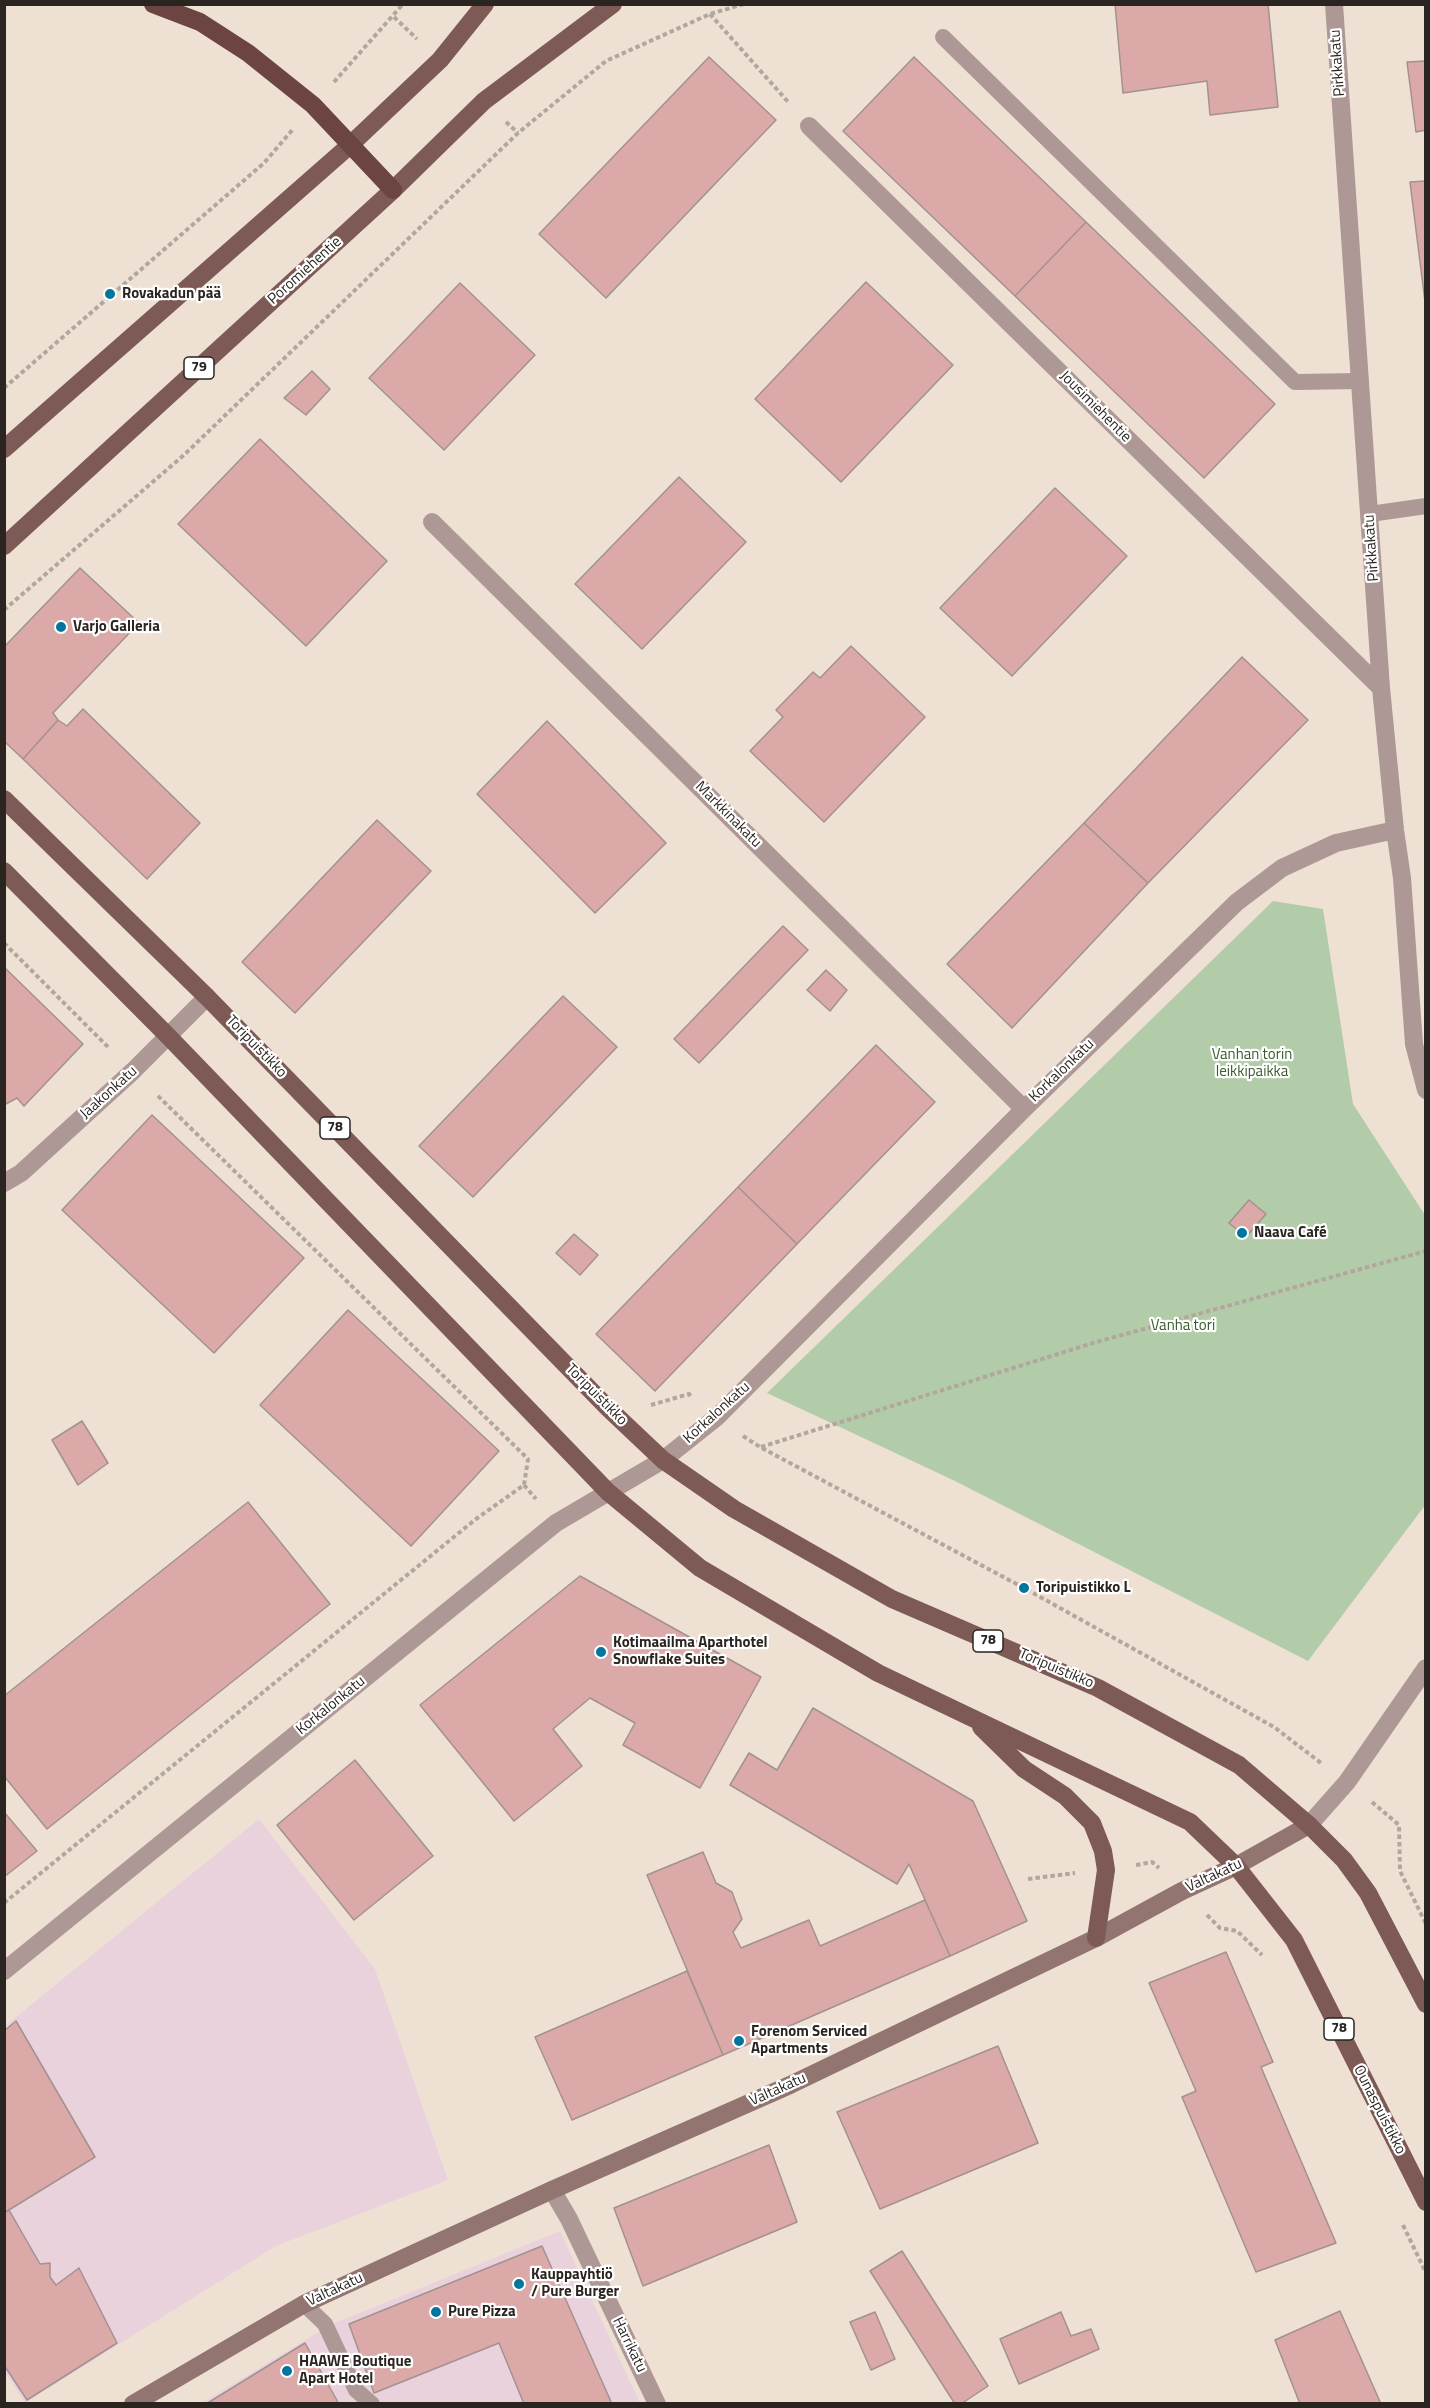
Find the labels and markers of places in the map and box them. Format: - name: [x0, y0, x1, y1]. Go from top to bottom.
- place label: Rovakadun pää: [122, 285, 221, 303]
- marker: Rovakadun pää: [103, 287, 117, 301]
- place label: Varjo Galleria: [73, 618, 160, 636]
- marker: Varjo Galleria: [54, 620, 68, 634]
- place label: Naava Café: [1254, 1224, 1327, 1242]
- marker: Naava Café: [1235, 1226, 1249, 1240]
- place label: Toripuistikko L: [1036, 1579, 1131, 1597]
- marker: Toripuistikko L: [1017, 1581, 1031, 1595]
- place label: Kotimaailma Aparthotel Snowflake Suites: [613, 1634, 768, 1669]
- marker: Kotimaailma Aparthotel Snowflake Suites: [594, 1645, 608, 1659]
- place label: Forenom Serviced Apartments: [751, 2023, 867, 2058]
- marker: Forenom Serviced Apartments: [732, 2034, 746, 2048]
- place label: Kauppayhtiö / Pure Burger: [531, 2266, 619, 2301]
- marker: Kauppayhtiö / Pure Burger: [512, 2277, 526, 2291]
- place label: Pure Pizza: [448, 2303, 516, 2321]
- marker: Pure Pizza: [429, 2305, 443, 2319]
- place label: HAAWE Boutique Apart Hotel: [299, 2353, 411, 2388]
- marker: HAAWE Boutique Apart Hotel: [280, 2364, 294, 2378]

